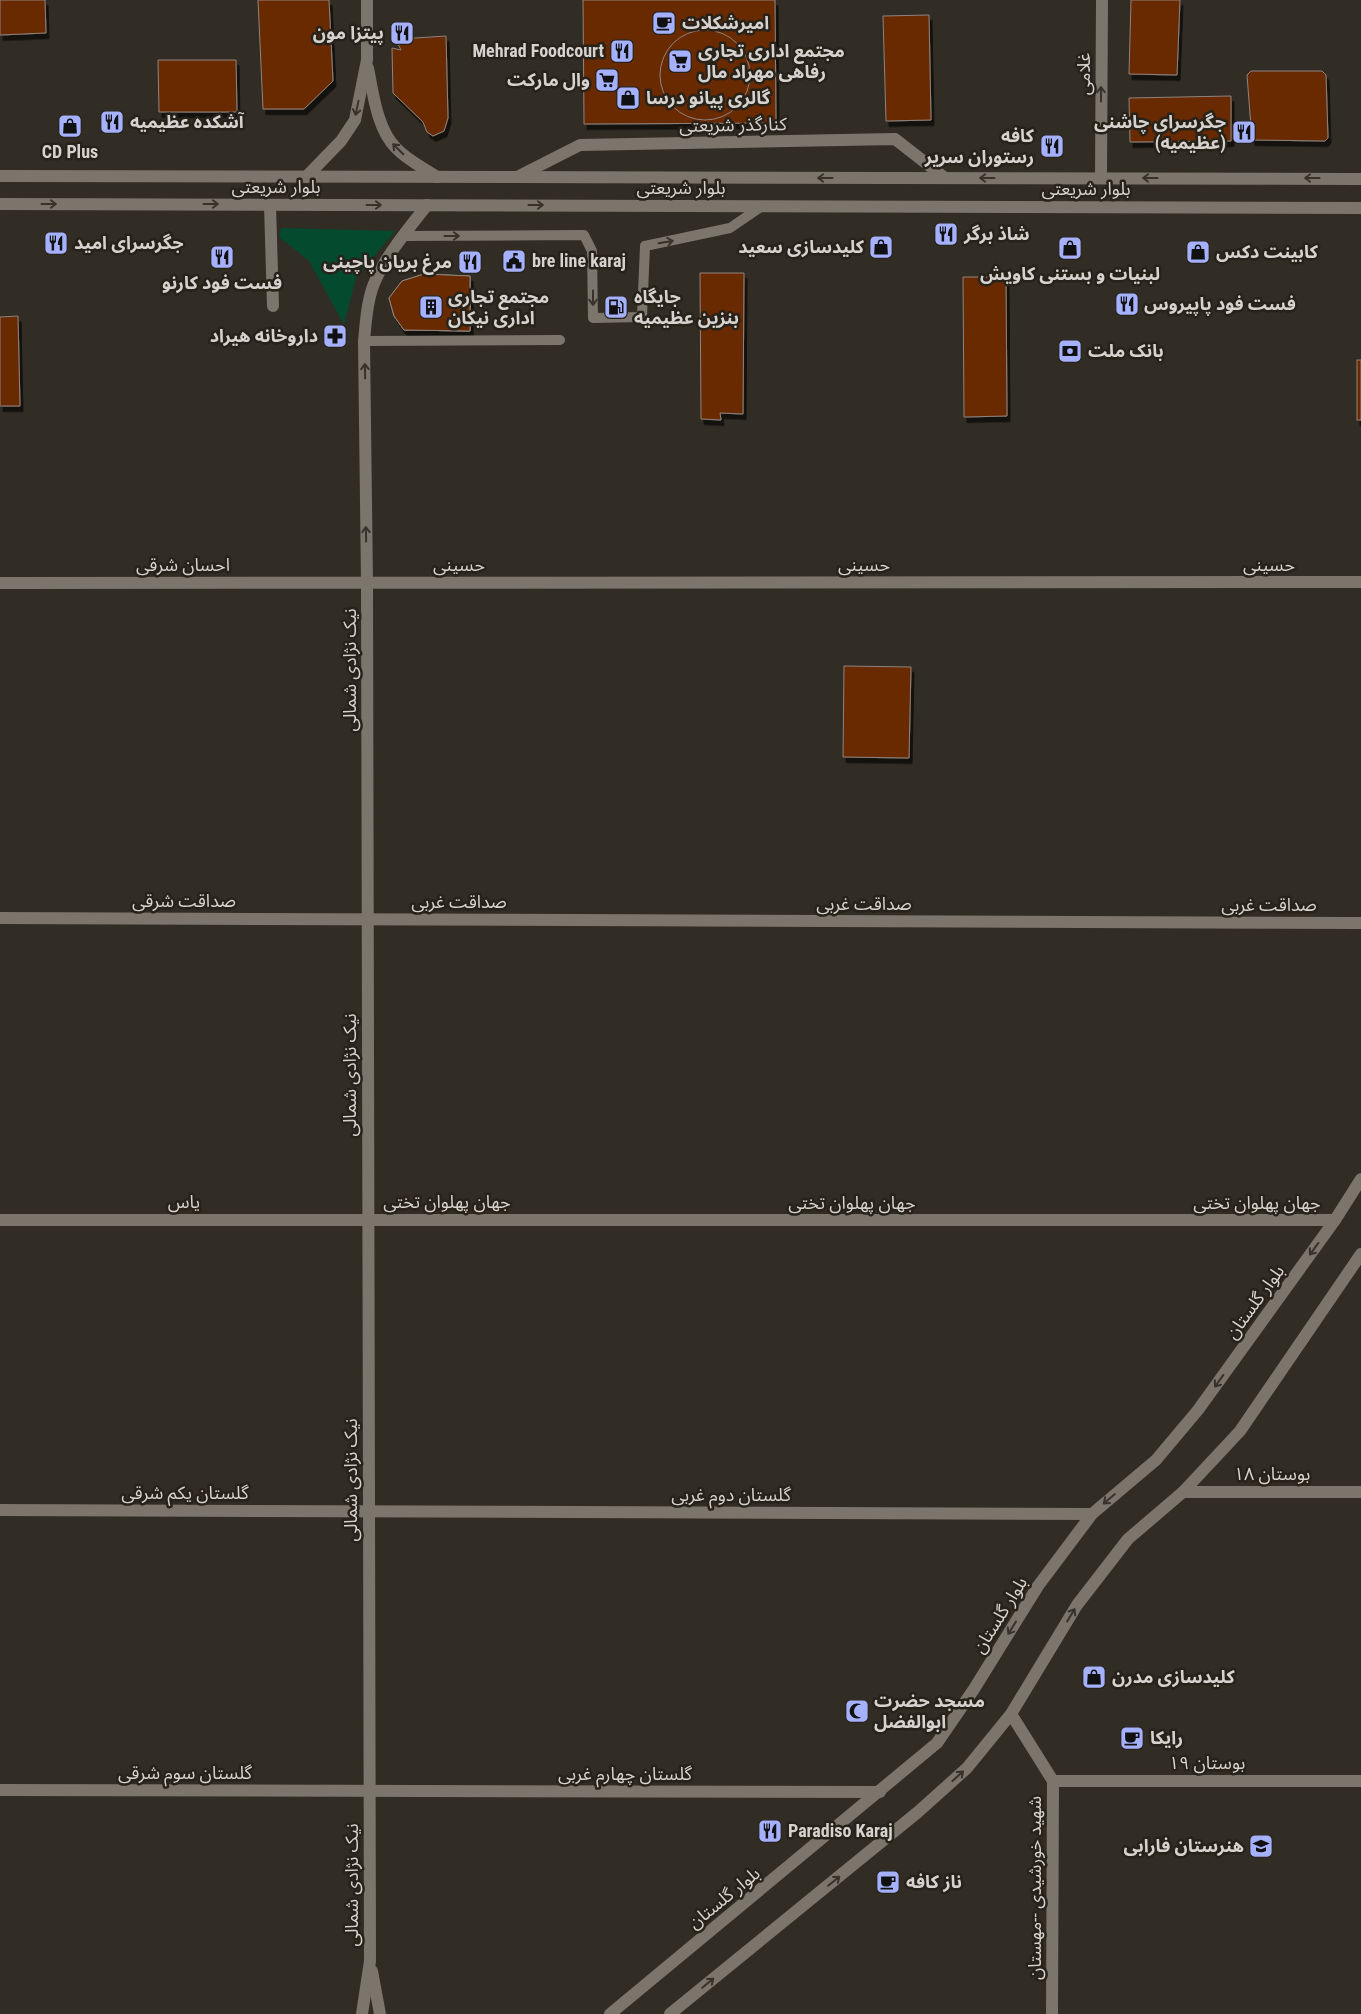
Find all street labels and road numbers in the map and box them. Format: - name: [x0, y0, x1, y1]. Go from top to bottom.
- street label: غلامی: [1073, 53, 1095, 95]
- street label: کنارگذر شریعتی: [679, 113, 788, 137]
- street label: بلوار شریعتی: [231, 176, 321, 198]
- street label: بلوار شریعتی: [636, 177, 726, 199]
- street label: بلوار شریعتی: [1041, 178, 1131, 200]
- street label: احسان شرقی: [136, 554, 230, 576]
- street label: حسینی: [433, 554, 485, 576]
- street label: حسینی: [838, 554, 890, 576]
- street label: حسینی: [1243, 554, 1295, 576]
- street label: نیک نژادی شمالی: [339, 608, 361, 732]
- street label: صداقت شرقی: [132, 890, 236, 912]
- street label: صداقت غربی: [411, 891, 507, 913]
- street label: صداقت غربی: [816, 893, 912, 915]
- street label: صداقت غربی: [1221, 894, 1317, 916]
- street label: نیک نژادی شمالی: [339, 1013, 361, 1137]
- street label: یاس: [168, 1191, 200, 1213]
- street label: جهان پهلوان تختی: [383, 1191, 511, 1213]
- street label: جهان پهلوان تختی: [788, 1192, 916, 1214]
- street label: جهان پهلوان تختی: [1193, 1192, 1321, 1214]
- street label: بلوار گلستان: [1221, 1261, 1289, 1343]
- street label: نیک نژادی شمالی: [340, 1418, 362, 1542]
- street label: بوستان ۱۸: [1234, 1463, 1310, 1485]
- street label: گلستان یکم شرقی: [121, 1482, 249, 1506]
- street label: گلستان دوم غربی: [671, 1484, 791, 1509]
- street label: بلوار گلستان: [968, 1573, 1032, 1657]
- street label: بوستان ۱۹: [1169, 1752, 1245, 1774]
- street label: گلستان سوم شرقی: [118, 1762, 253, 1787]
- street label: گلستان چهارم غربی: [558, 1763, 693, 1788]
- street label: شهید خورشیدی --مهستان: [1024, 1796, 1046, 1980]
- street label: نیک نژادی شمالی: [341, 1823, 363, 1947]
- street label: بلوار گلستان: [684, 1862, 764, 1934]

